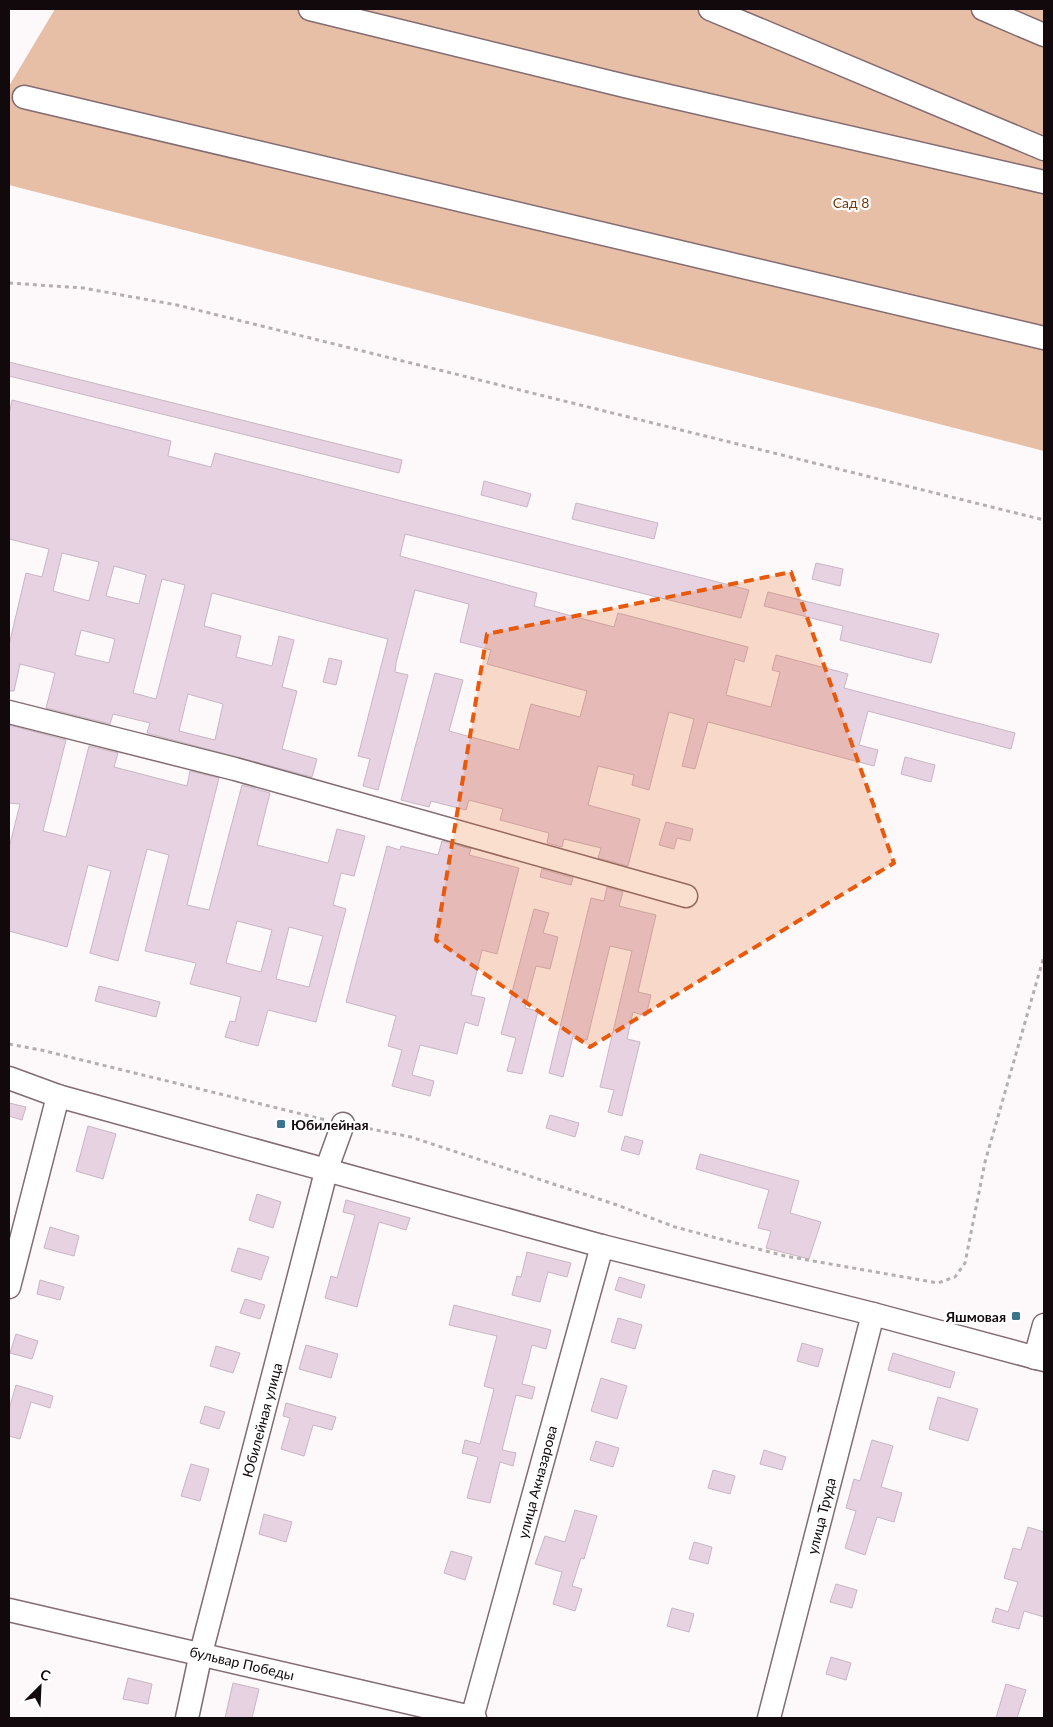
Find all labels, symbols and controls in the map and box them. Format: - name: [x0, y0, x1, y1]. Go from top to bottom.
- park label: Сад 8: [833, 194, 869, 211]
- place label: Юбилейная: [291, 1116, 369, 1133]
- marker: Юбилейная: [275, 1118, 287, 1130]
- place label: Яшмовая: [945, 1308, 1006, 1325]
- marker: Яшмовая: [1010, 1310, 1022, 1322]
- street label: Юбилейная улица: [239, 1361, 285, 1479]
- street label: улица Акназарова: [514, 1424, 560, 1540]
- street label: улица Труда: [803, 1476, 839, 1556]
- street label: бульвар Победы: [188, 1643, 296, 1683]
- north arrow: [15, 1662, 65, 1712]
- text: С: [38, 1665, 54, 1685]

